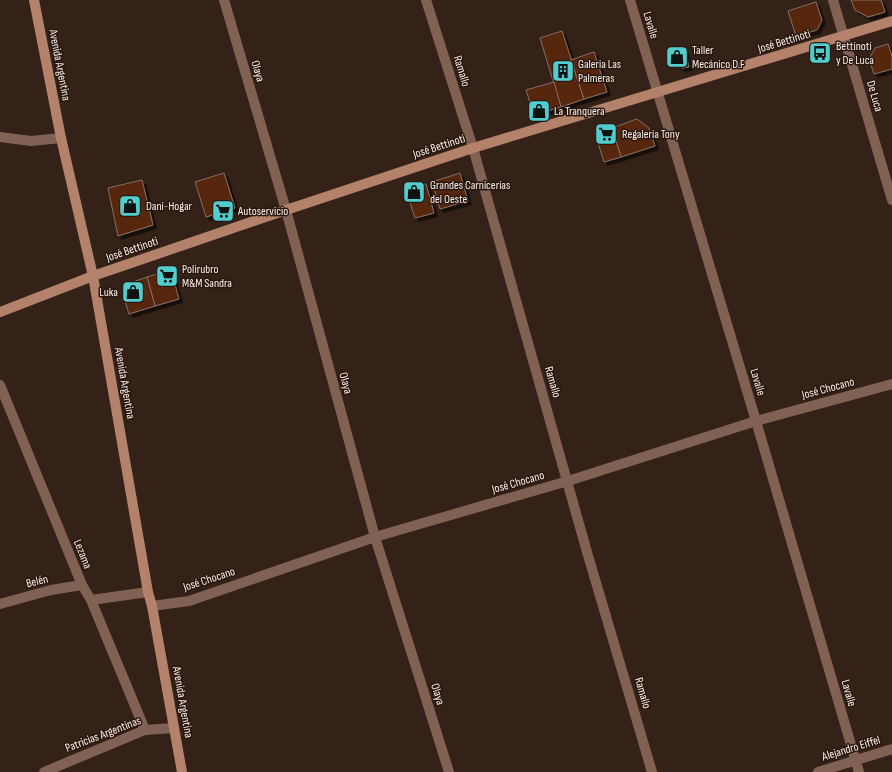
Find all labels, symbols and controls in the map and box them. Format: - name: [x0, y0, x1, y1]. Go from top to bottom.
- street label: Lavalle: [639, 10, 662, 41]
- street label: José Bettinoti: [755, 26, 812, 57]
- street label: Avenida Argentina: [45, 27, 74, 102]
- place label: Bettinoti y De Luca: [836, 39, 874, 68]
- bus stop icon: Bettinoti y De Luca: [807, 40, 833, 66]
- place label: Taller Mecánico D.F: [692, 43, 745, 72]
- shop icon: Taller Mecánico D.F: [664, 44, 690, 70]
- street label: Ramallo: [450, 54, 473, 89]
- place label: Galeria Las Palmeras: [578, 57, 621, 86]
- building icon: Galeria Las Palmeras: [550, 58, 576, 84]
- street label: Olaya: [247, 59, 268, 84]
- street label: De Luca: [863, 79, 886, 114]
- shop icon: La Tranquera: [526, 98, 552, 124]
- place label: La Tranquera: [554, 104, 605, 119]
- supermarket icon: Regaleria Tony: [593, 121, 619, 147]
- place label: Regaleria Tony: [622, 127, 680, 142]
- street label: José Bettinoti: [410, 131, 467, 162]
- place label: Grandes Carnicerias del Oeste: [430, 178, 510, 207]
- shop icon: Grandes Carnicerias del Oeste: [401, 179, 427, 205]
- shop icon: Dani-Hogar: [117, 193, 143, 219]
- supermarket icon: Autoservicio: [210, 198, 236, 224]
- place label: Dani-Hogar: [146, 199, 193, 214]
- place label: Autoservicio: [237, 204, 288, 219]
- street label: José Bettinoti: [103, 234, 160, 266]
- place label: Polirubro M&M Sandra: [182, 262, 232, 291]
- supermarket icon: Polirubro M&M Sandra: [154, 263, 180, 289]
- shop icon: Luka: [120, 279, 146, 305]
- place label: Luka: [99, 285, 118, 300]
- street label: Avenida Argentina: [111, 345, 138, 420]
- street label: Ramallo: [541, 365, 564, 399]
- street label: Lavalle: [746, 367, 769, 398]
- street label: Olaya: [335, 371, 356, 396]
- street label: José Chocano: [799, 374, 856, 403]
- street label: José Chocano: [489, 468, 546, 497]
- street label: Lezama: [70, 537, 95, 571]
- street label: José Chocano: [180, 564, 237, 595]
- street label: Belén: [24, 572, 50, 591]
- street label: Avenida Argentina: [169, 664, 196, 739]
- street label: Ramallo: [631, 676, 654, 710]
- street label: Lavalle: [838, 678, 860, 709]
- street label: Olaya: [427, 682, 448, 707]
- street label: Patricias Argentinas: [63, 713, 143, 756]
- street label: Alejandro Eiffel: [819, 732, 882, 765]

